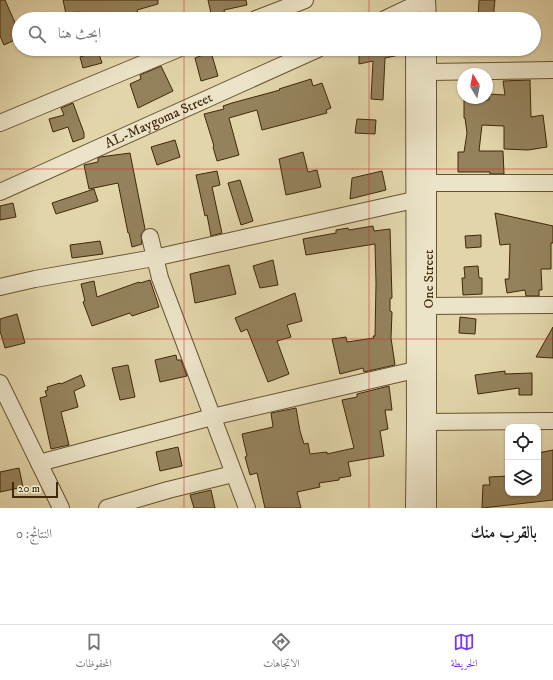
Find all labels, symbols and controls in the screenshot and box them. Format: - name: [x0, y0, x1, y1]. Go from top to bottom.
- search box: [12, 12, 541, 56]
- icon: search: [26, 23, 48, 45]
- text: ابحث هنا: [58, 24, 101, 43]
- north arrow: [457, 68, 493, 104]
- street label: AL-Maygoma Street: [102, 88, 216, 153]
- street label: One Street: [420, 249, 438, 309]
- map controls: [505, 424, 541, 496]
- button: locate: [505, 424, 541, 460]
- button: layers: [505, 460, 541, 496]
- scale bar: [12, 480, 58, 499]
- text: 20 m: [18, 482, 40, 496]
- text: بالقرب منك: [471, 522, 537, 544]
- text: النتائج: 0: [16, 526, 52, 542]
- tab: المحفوظات: [76, 631, 112, 674]
- tab: الاتجاهات: [263, 631, 300, 674]
- tab: الخريطة: [451, 631, 477, 674]

